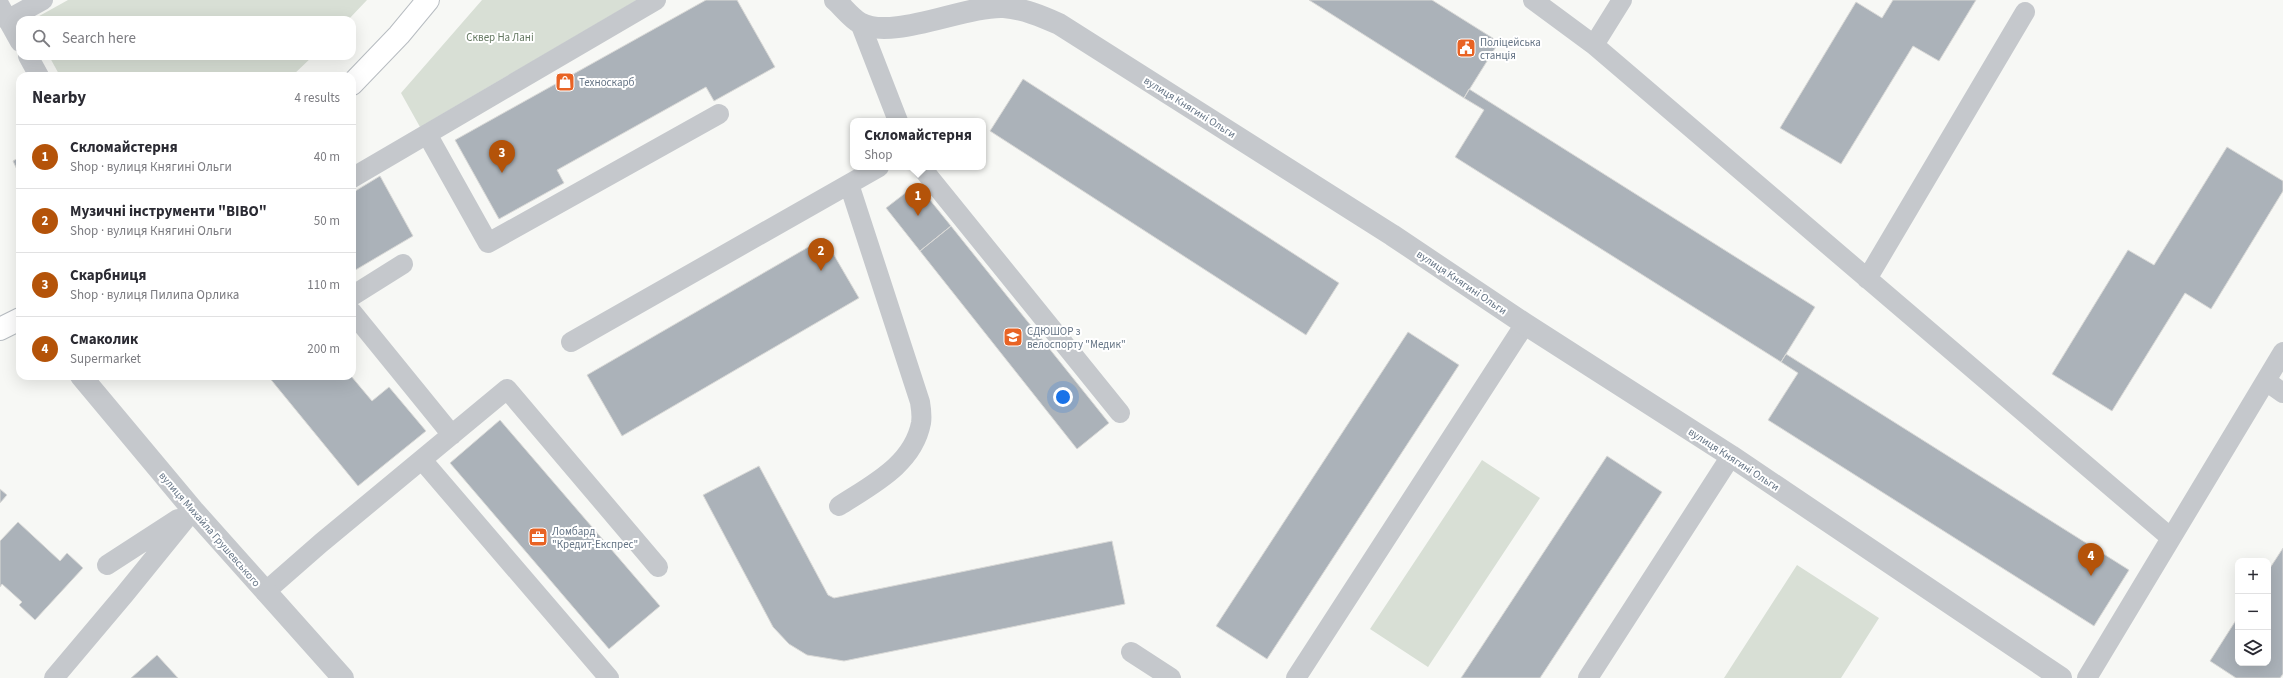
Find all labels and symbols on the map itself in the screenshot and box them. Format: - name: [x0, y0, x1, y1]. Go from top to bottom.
- park label: Сквер На Лані: [466, 30, 534, 45]
- place label: Поліцейська станція: [1480, 35, 1541, 63]
- public building icon: Поліцейська станція: [1455, 37, 1477, 59]
- shop icon: Техноскарб: [554, 71, 576, 93]
- street label: вулиця Княгині Ольги: [1141, 73, 1239, 142]
- place label: Техноскарб: [579, 75, 635, 90]
- pin: 3: [489, 140, 515, 173]
- pin: 1: [905, 183, 931, 216]
- pin: 2: [808, 238, 834, 271]
- street label: вулиця Княгині Ольги: [1414, 247, 1510, 318]
- place label: СДЮШОР з велоспорту "Медик": [1027, 324, 1126, 352]
- school or university icon: СДЮШОР з велоспорту "Медик": [1002, 326, 1024, 348]
- your location: [1053, 387, 1073, 407]
- street label: вулиця Княгині Ольги: [1685, 424, 1782, 495]
- street label: вулиця Михайла Грушевського: [155, 469, 264, 590]
- place label: Ломбард "Кредит-Експрес": [552, 524, 638, 552]
- office icon: Ломбард "Кредит-Експрес": [527, 526, 549, 548]
- pin: 4: [2078, 543, 2104, 576]

